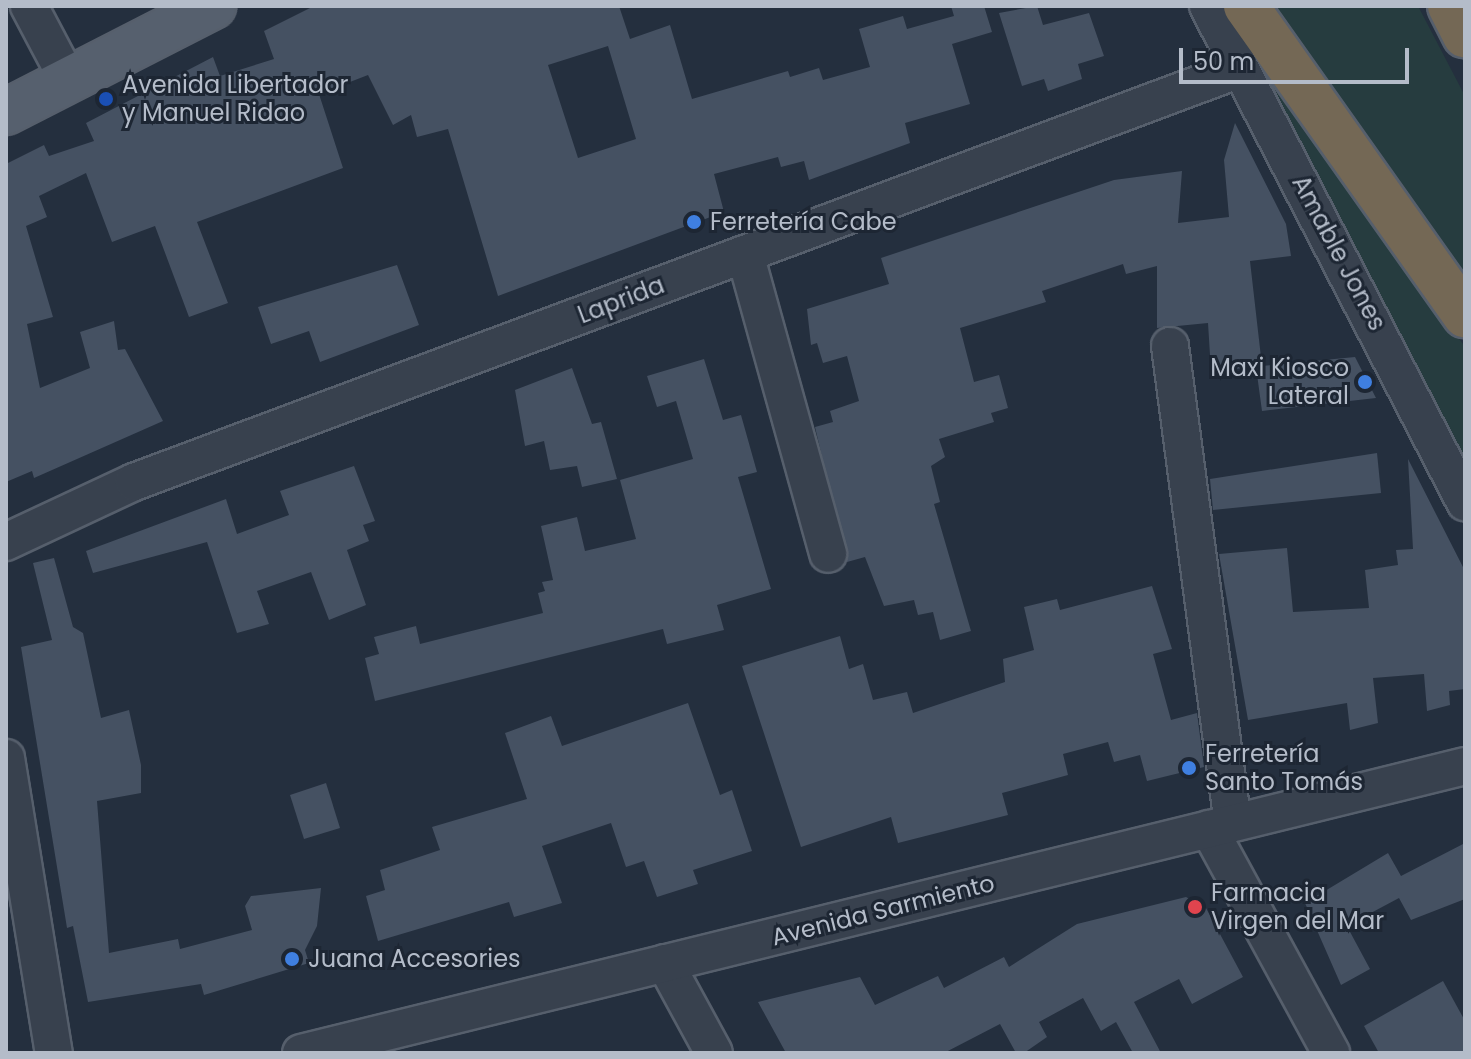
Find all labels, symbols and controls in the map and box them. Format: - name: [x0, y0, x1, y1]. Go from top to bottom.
- scale bar: [1183, 32, 1413, 82]
- text: 50 m: [1193, 45, 1254, 78]
- place label: Avenida Libertador y Manuel Ridao: [122, 71, 348, 127]
- marker: Avenida Libertador y Manuel Ridao: [97, 90, 115, 108]
- street label: Amable Jones: [1286, 171, 1392, 335]
- place label: Ferretería Cabe: [710, 208, 897, 236]
- marker: Ferretería Cabe: [685, 213, 703, 231]
- street label: Laprida: [574, 270, 668, 330]
- place label: Maxi Kiosco Lateral: [1210, 354, 1349, 410]
- marker: Maxi Kiosco Lateral: [1356, 373, 1374, 391]
- place label: Ferretería Santo Tomás: [1205, 740, 1363, 796]
- marker: Ferretería Santo Tomás: [1180, 759, 1198, 777]
- street label: Avenida Sarmiento: [768, 868, 998, 952]
- place label: Farmacia Virgen del Mar: [1211, 879, 1384, 935]
- marker: Farmacia Virgen del Mar: [1186, 898, 1204, 916]
- place label: Juana Accesories: [308, 945, 521, 973]
- marker: Juana Accesories: [283, 950, 301, 968]

